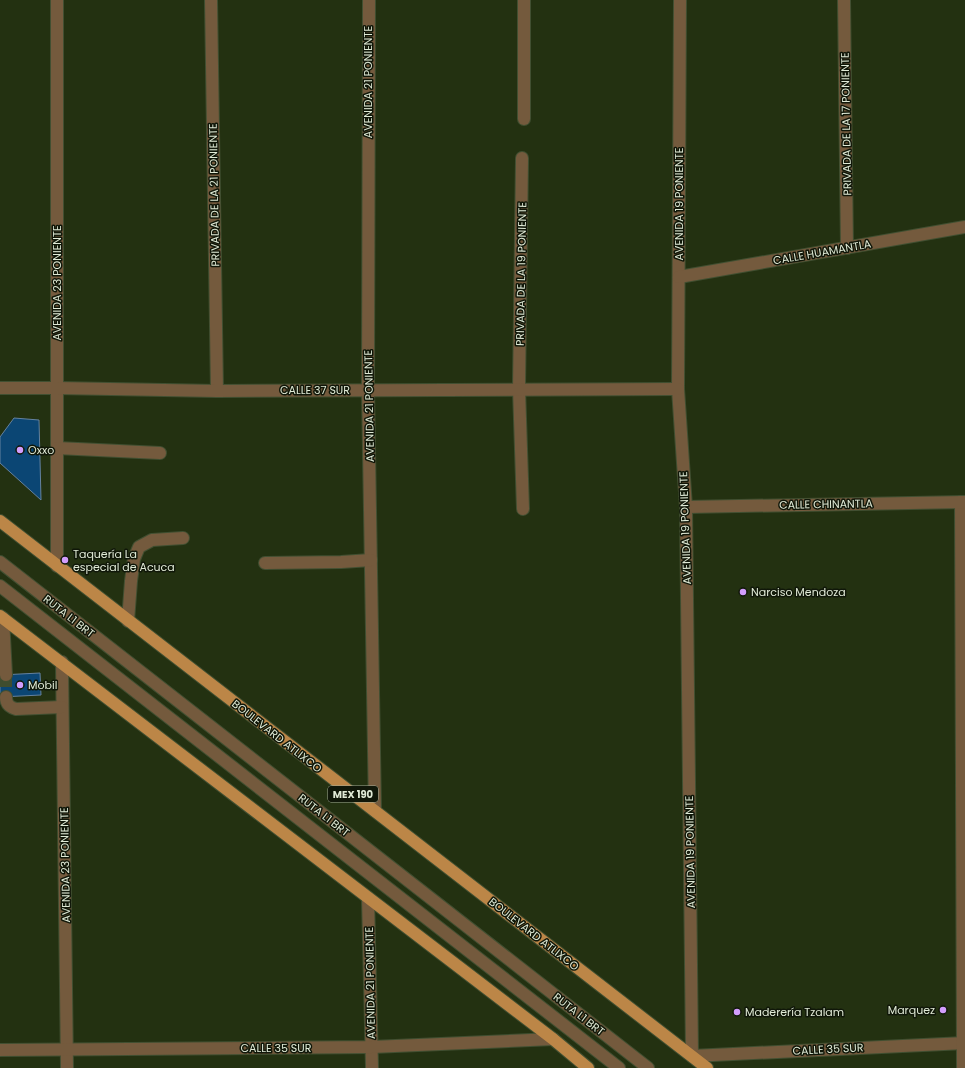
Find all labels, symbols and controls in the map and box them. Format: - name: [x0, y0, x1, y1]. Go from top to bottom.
- street label: AVENIDA 21 PONIENTE: [360, 26, 376, 138]
- street label: PRIVADA DE LA 17 PONIENTE: [837, 52, 855, 196]
- street label: PRIVADA DE LA 21 PONIENTE: [205, 123, 223, 267]
- street label: AVENIDA 19 PONIENTE: [671, 148, 687, 260]
- street label: PRIVADA DE LA 19 PONIENTE: [512, 202, 530, 346]
- street label: AVENIDA 23 PONIENTE: [49, 225, 65, 341]
- street label: CALLE HUAMANTLA: [772, 235, 873, 268]
- street label: AVENIDA 21 PONIENTE: [360, 350, 378, 462]
- street label: CALLE 37 SUR: [280, 382, 350, 398]
- place label: Oxxo: [28, 442, 54, 458]
- marker: Oxxo: [15, 445, 25, 455]
- street label: AVENIDA 19 PONIENTE: [675, 471, 695, 585]
- street label: CALLE CHINANTLA: [779, 495, 874, 513]
- place label: Taquería La especial de Acuca: [73, 546, 175, 575]
- marker: Taquería La especial de Acuca: [60, 555, 70, 565]
- place label: Narciso Mendoza: [751, 584, 846, 600]
- marker: Narciso Mendoza: [738, 587, 748, 597]
- street label: RUTA L1 BRT: [40, 591, 98, 641]
- place label: Mobil: [28, 677, 57, 693]
- marker: Mobil: [15, 680, 25, 690]
- street label: BOULEVARD ATLIXCO: [229, 696, 326, 776]
- road number: MEX 190: [328, 786, 378, 802]
- street label: RUTA L1 BRT: [295, 790, 353, 840]
- street label: AVENIDA 19 PONIENTE: [681, 795, 699, 909]
- street label: AVENIDA 23 PONIENTE: [56, 807, 74, 923]
- street label: BOULEVARD ATLIXCO: [486, 894, 583, 974]
- street label: AVENIDA 21 PONIENTE: [361, 927, 379, 1039]
- street label: RUTA L1 BRT: [550, 989, 608, 1039]
- place label: Marquez: [888, 1002, 935, 1018]
- place label: Maderería Tzalam: [745, 1004, 844, 1020]
- marker: Marquez: [938, 1005, 948, 1015]
- marker: Maderería Tzalam: [732, 1007, 742, 1017]
- street label: CALLE 35 SUR: [792, 1039, 864, 1059]
- street label: CALLE 35 SUR: [241, 1040, 312, 1056]

